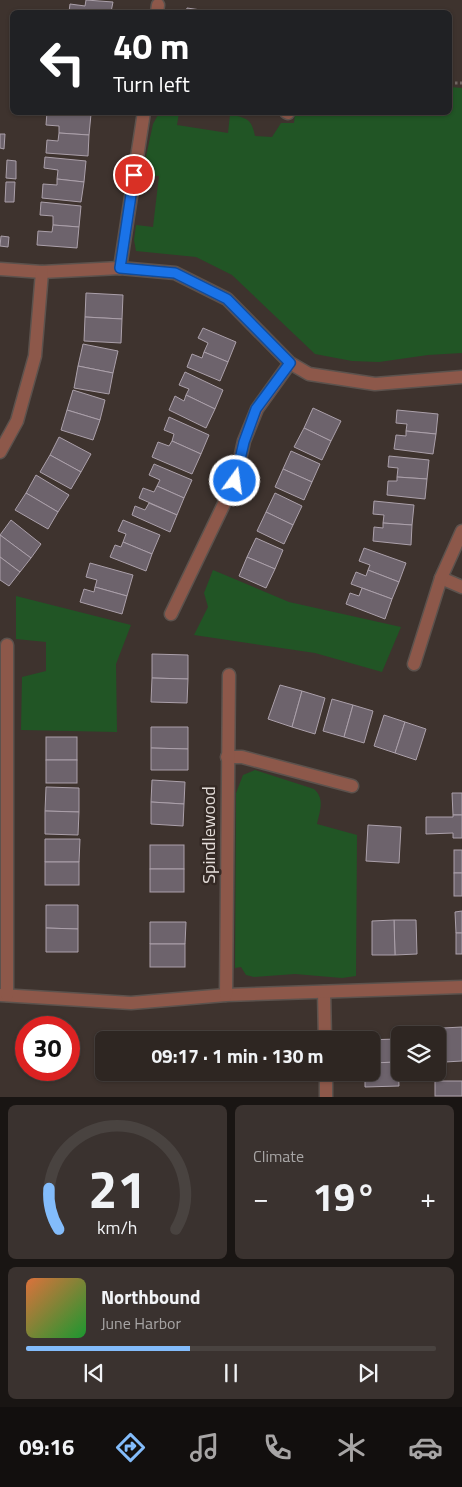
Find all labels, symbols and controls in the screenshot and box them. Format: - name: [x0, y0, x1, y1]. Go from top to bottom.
- text: 40 m: [113, 19, 189, 73]
- icon: left: [30, 30, 95, 95]
- text: Turn left: [113, 67, 190, 101]
- pin: [113, 154, 155, 196]
- icon: arrive: [120, 161, 148, 189]
- position arrow: [208, 454, 260, 506]
- street label: Spindlewood: [195, 786, 222, 884]
- speed limit sign: 30: [15, 1016, 80, 1081]
- map controls: [391, 1026, 446, 1081]
- button: layers: [391, 1026, 446, 1081]
- text: 09:17 · 1 min · 130 m: [151, 1041, 324, 1070]
- text: Climate: [253, 1144, 304, 1168]
- text: 21: [88, 1149, 147, 1228]
- text: 19°: [313, 1168, 376, 1226]
- text: −: [253, 1176, 269, 1219]
- text: +: [420, 1176, 436, 1219]
- text: km/h: [97, 1214, 138, 1241]
- text: Northbound: [101, 1282, 201, 1311]
- text: June Harbor: [101, 1311, 181, 1335]
- icon: previous: [80, 1359, 108, 1387]
- icon: pause: [217, 1359, 245, 1387]
- icon: next: [354, 1359, 382, 1387]
- text: 09:16: [19, 1430, 74, 1464]
- icon: directions: [113, 1430, 148, 1465]
- icon: music: [187, 1430, 222, 1465]
- icon: phone: [260, 1430, 295, 1465]
- icon: climate: [334, 1430, 369, 1465]
- icon: car: [408, 1430, 443, 1465]

